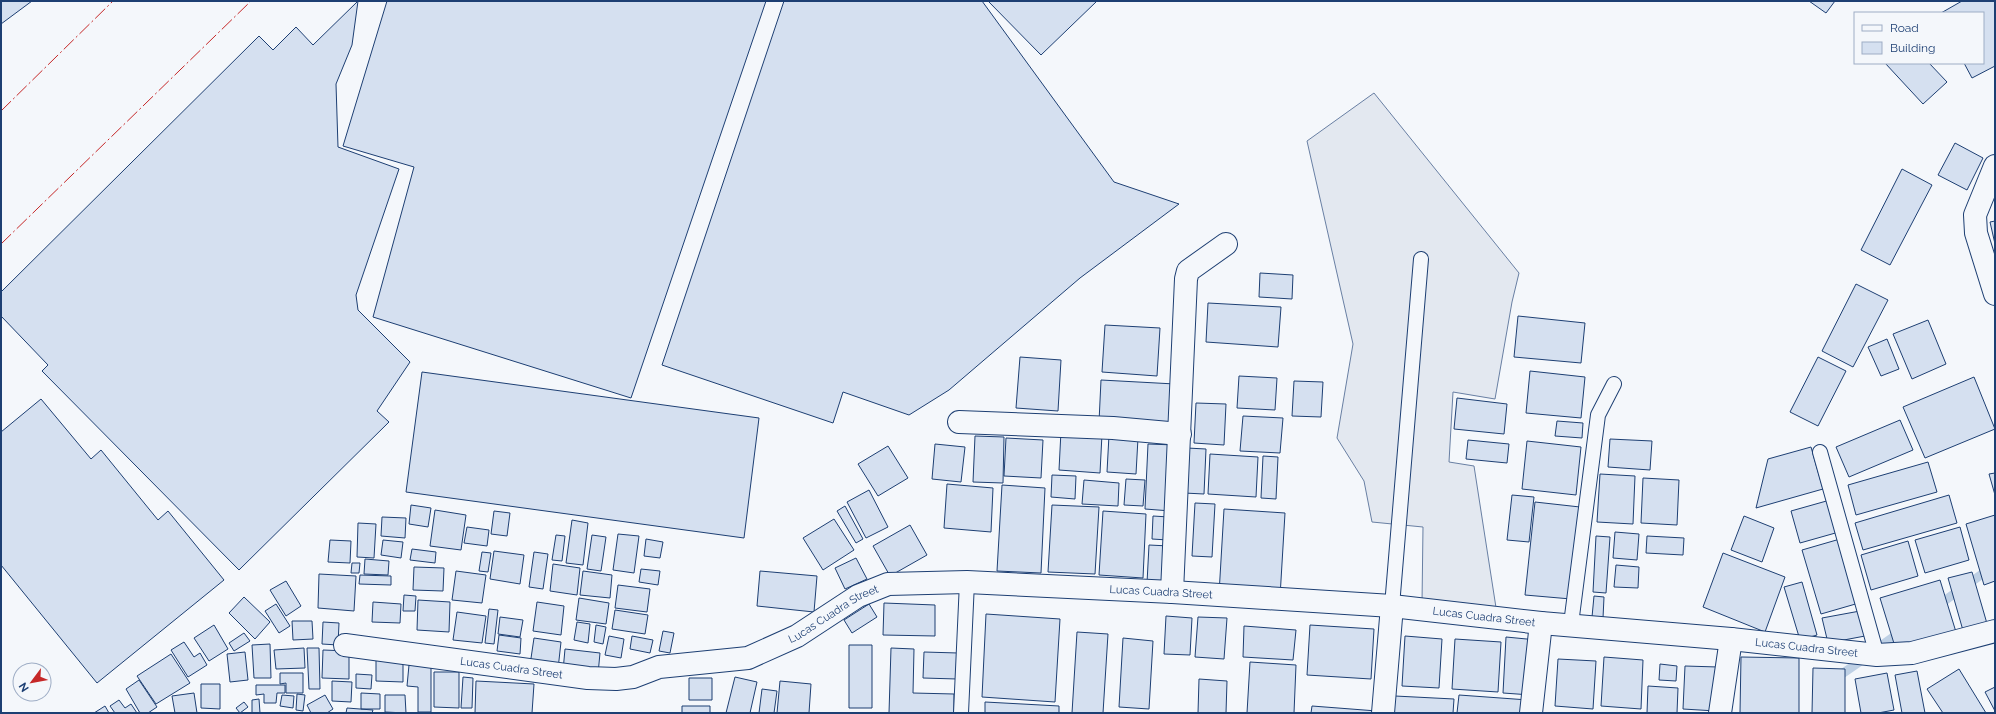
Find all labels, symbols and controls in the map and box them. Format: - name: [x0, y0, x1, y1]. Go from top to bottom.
- legend: [1854, 12, 1984, 64]
- text: Road: [1890, 21, 1919, 35]
- text: Building: [1890, 41, 1936, 55]
- street label: Lucas Cuadra Street: [786, 582, 881, 646]
- street label: Lucas Cuadra Street: [1109, 583, 1213, 602]
- street label: Lucas Cuadra Street: [1432, 605, 1536, 629]
- street label: Lucas Cuadra Street: [1754, 636, 1859, 660]
- street label: Lucas Cuadra Street: [459, 655, 564, 682]
- north arrow: [12, 662, 52, 702]
- text: N: [16, 680, 32, 694]

